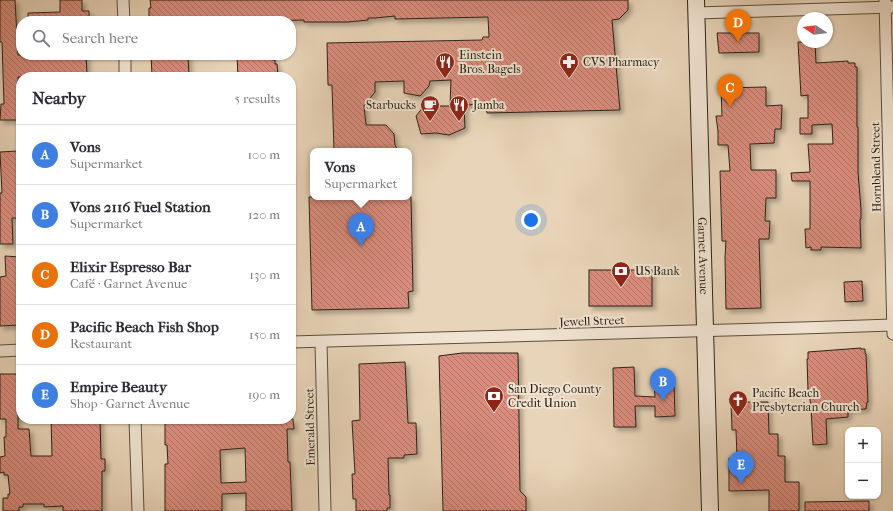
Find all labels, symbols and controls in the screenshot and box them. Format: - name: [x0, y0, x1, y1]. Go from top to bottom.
- pin: D: [725, 9, 751, 42]
- north arrow: [797, 12, 833, 48]
- search box: [16, 16, 296, 60]
- icon: search: [30, 27, 52, 49]
- text: Search here: [62, 29, 138, 47]
- place label: Einstein Bros. Bagels: [459, 48, 521, 76]
- restaurant icon: Einstein Bros. Bagels: [434, 51, 456, 79]
- pharmacy icon: CVS Pharmacy: [558, 51, 580, 79]
- place label: CVS Pharmacy: [583, 55, 660, 69]
- pin: C: [717, 74, 743, 107]
- text: Nearby: [32, 88, 86, 108]
- text: 5 results: [235, 91, 280, 106]
- cafe icon: Starbucks: [419, 94, 441, 122]
- restaurant icon: Jamba: [448, 94, 470, 122]
- place label: Starbucks: [366, 98, 417, 112]
- place label: Jamba: [472, 98, 505, 112]
- street label: Hornblend Street: [868, 121, 884, 212]
- text: Vons: [70, 138, 101, 156]
- text: A: [41, 147, 49, 162]
- text: 100 m: [247, 147, 280, 162]
- popup: [310, 148, 412, 200]
- text: Supermarket: [70, 156, 143, 171]
- text: Vons: [325, 158, 355, 176]
- text: Supermarket: [325, 176, 397, 191]
- text: Vons 2116 Fuel Station: [70, 198, 211, 216]
- text: B: [41, 207, 49, 222]
- text: 120 m: [248, 207, 280, 222]
- your location: [521, 210, 541, 230]
- pin: A: [348, 213, 374, 246]
- text: Supermarket: [70, 216, 143, 231]
- street label: Garnet Avenue: [695, 217, 711, 295]
- text: Elixir Espresso Bar: [70, 258, 191, 276]
- bank icon: US Bank: [610, 260, 632, 288]
- place label: US Bank: [635, 264, 680, 278]
- text: C: [41, 267, 49, 282]
- text: 130 m: [249, 267, 280, 282]
- text: Café · Garnet Avenue: [70, 276, 188, 291]
- street label: Jewell Street: [558, 313, 626, 329]
- text: Pacific Beach Fish Shop: [70, 318, 219, 336]
- text: D: [40, 327, 50, 342]
- text: 150 m: [249, 327, 280, 342]
- text: Restaurant: [70, 336, 132, 351]
- pin: B: [650, 368, 676, 401]
- text: Empire Beauty: [70, 378, 167, 396]
- place label: San Diego County Credit Union: [508, 382, 602, 410]
- bank icon: San Diego County Credit Union: [483, 385, 505, 413]
- place label: Pacific Beach Presbyterian Church: [752, 386, 860, 414]
- text: E: [41, 387, 49, 402]
- text: 190 m: [248, 387, 280, 402]
- street label: Emerald Street: [302, 387, 318, 466]
- church icon: Pacific Beach Presbyterian Church: [727, 389, 749, 417]
- text: Shop · Garnet Avenue: [70, 396, 190, 411]
- map controls: [845, 427, 881, 499]
- button: +: [845, 427, 881, 463]
- pin: E: [728, 451, 754, 484]
- button: −: [845, 463, 881, 499]

